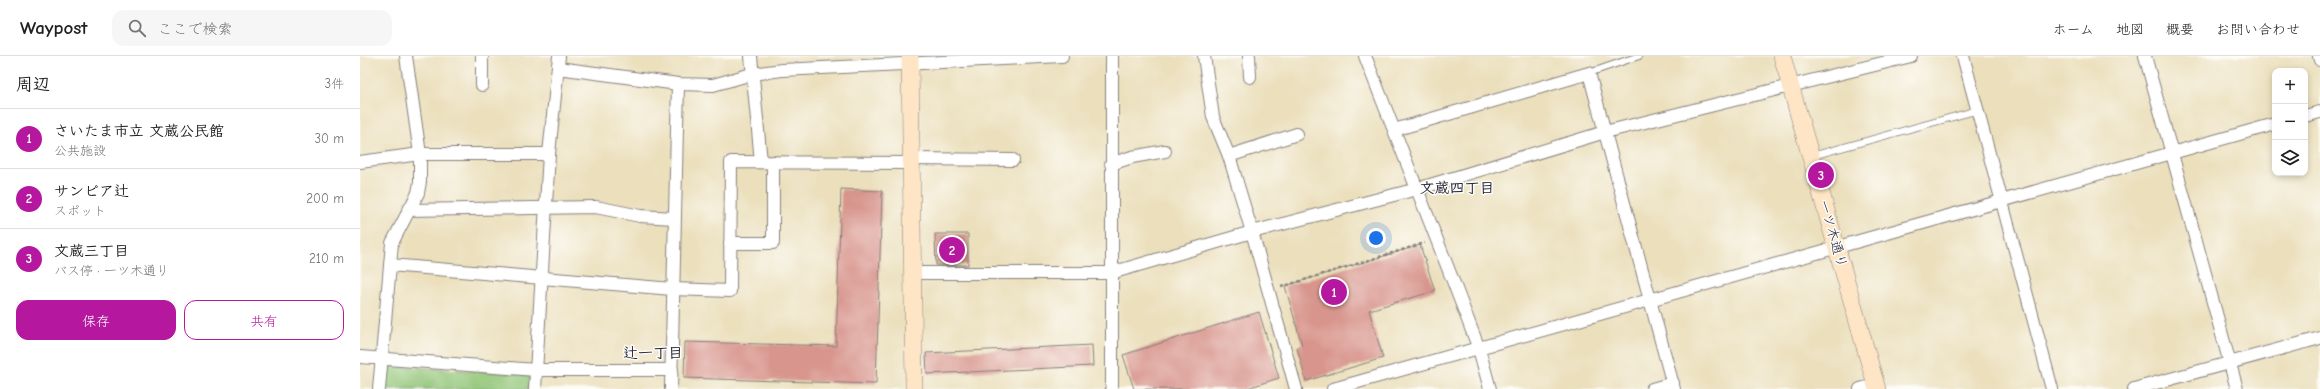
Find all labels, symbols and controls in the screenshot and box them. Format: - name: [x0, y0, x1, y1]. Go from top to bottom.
- search box: [112, 10, 392, 46]
- text: Waypost: [20, 17, 88, 39]
- icon: search: [126, 17, 148, 39]
- text: ここで検索: [158, 20, 233, 38]
- text: ホーム: [2053, 21, 2094, 38]
- text: 地図: [2116, 21, 2144, 38]
- text: 概要: [2166, 21, 2194, 38]
- text: お問い合わせ: [2216, 21, 2300, 38]
- map controls: [2272, 68, 2308, 176]
- button: +: [2272, 68, 2308, 104]
- text: 周辺: [16, 75, 50, 94]
- text: 3件: [324, 76, 344, 91]
- button: −: [2272, 104, 2308, 140]
- text: さいたま市立 文蔵公民館: [54, 122, 224, 140]
- text: 1: [26, 131, 32, 146]
- text: 30 m: [314, 131, 344, 146]
- button: layers: [2272, 140, 2308, 176]
- text: 公共施設: [54, 143, 106, 158]
- pin: 3: [1808, 160, 1834, 190]
- district label: 文蔵四丁目: [1419, 179, 1495, 197]
- text: サンピア辻: [54, 182, 129, 200]
- text: 2: [26, 191, 32, 206]
- text: 200 m: [306, 191, 344, 206]
- street label: 一ツ木通り: [1815, 198, 1851, 270]
- text: スポット: [54, 203, 106, 218]
- your location: [1366, 228, 1386, 248]
- pin: 2: [939, 235, 965, 265]
- text: 文蔵三丁目: [54, 242, 129, 260]
- text: 3: [26, 251, 32, 266]
- text: 210 m: [309, 251, 344, 266]
- text: バス停 · 一ツ木通り: [54, 263, 169, 278]
- pin: 1: [1321, 277, 1347, 307]
- button: 保存: [16, 300, 176, 340]
- button: 共有: [184, 300, 344, 340]
- district label: 辻一丁目: [623, 344, 683, 362]

